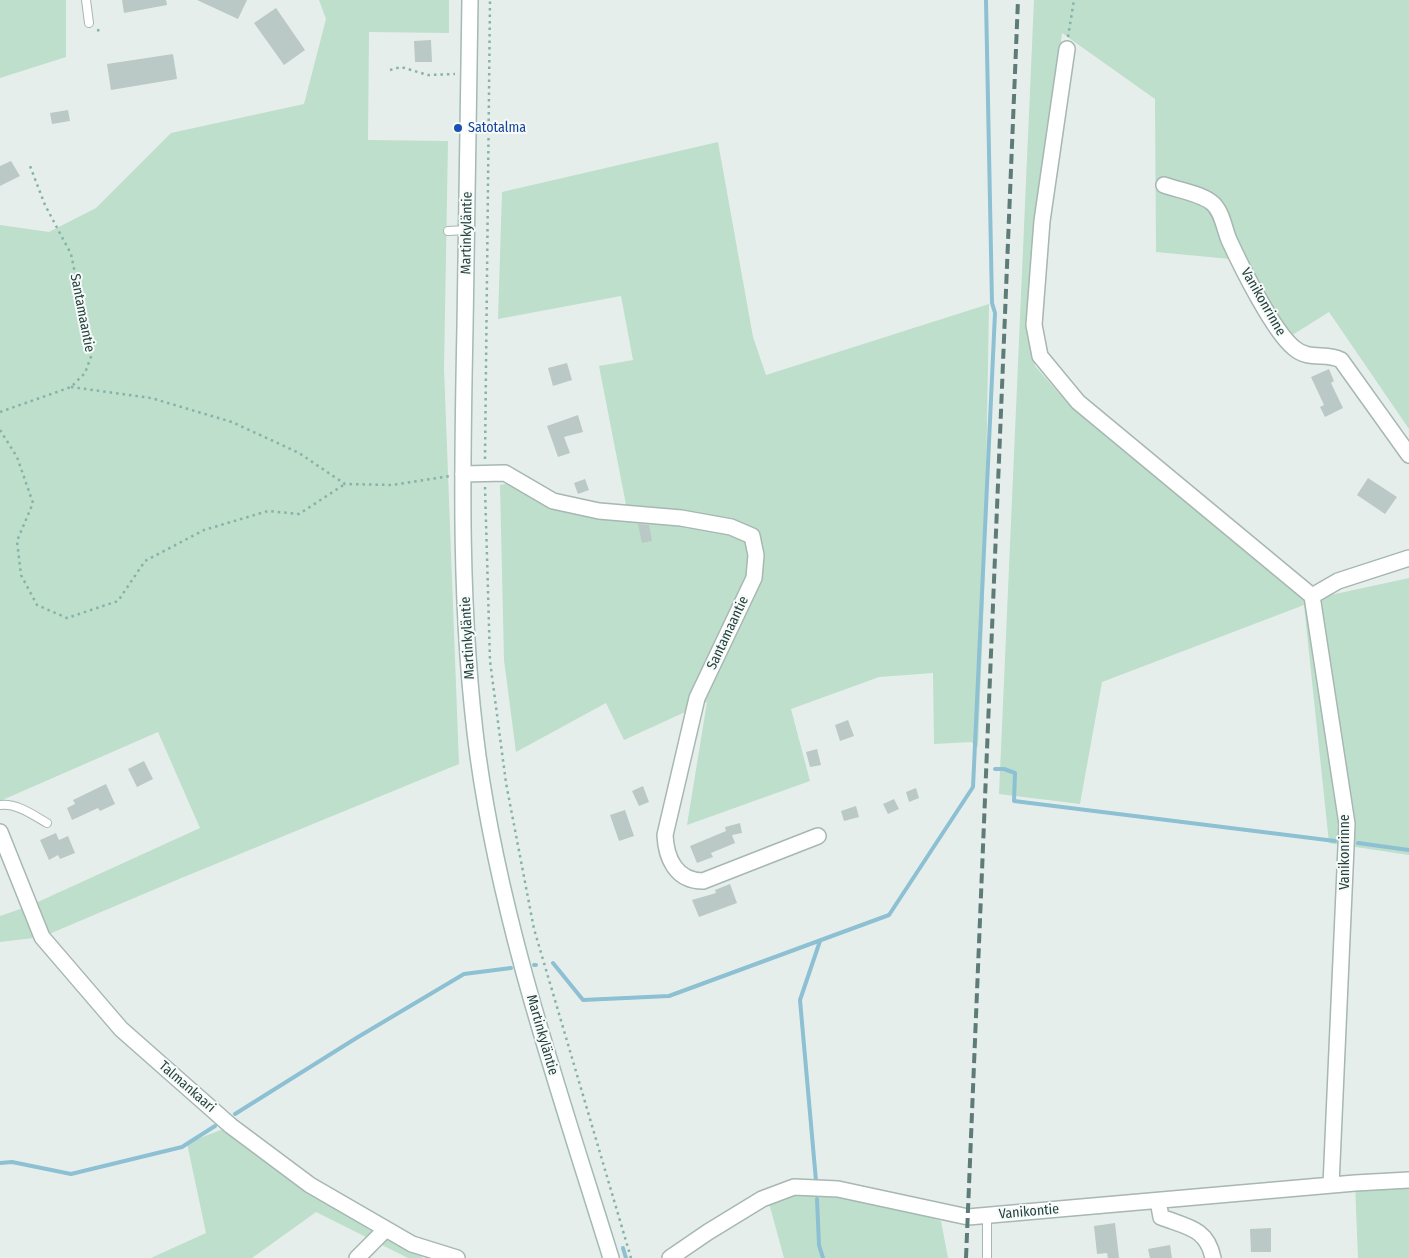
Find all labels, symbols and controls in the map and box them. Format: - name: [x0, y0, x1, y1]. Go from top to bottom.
- place label: Satotalma: [468, 120, 526, 136]
- marker: Satotalma: [452, 122, 464, 134]
- street label: Martinkyläntie: [458, 191, 476, 275]
- street label: Vanikonrinne: [1237, 265, 1289, 339]
- street label: Santamaantie: [66, 272, 98, 354]
- street label: Santamaantie: [704, 593, 752, 673]
- street label: Martinkyläntie: [457, 596, 479, 680]
- street label: Vanikonrinne: [1337, 814, 1353, 890]
- street label: Martinkyläntie: [523, 993, 561, 1077]
- street label: Talmankaari: [155, 1058, 219, 1116]
- street label: Vanikontie: [998, 1201, 1060, 1223]

